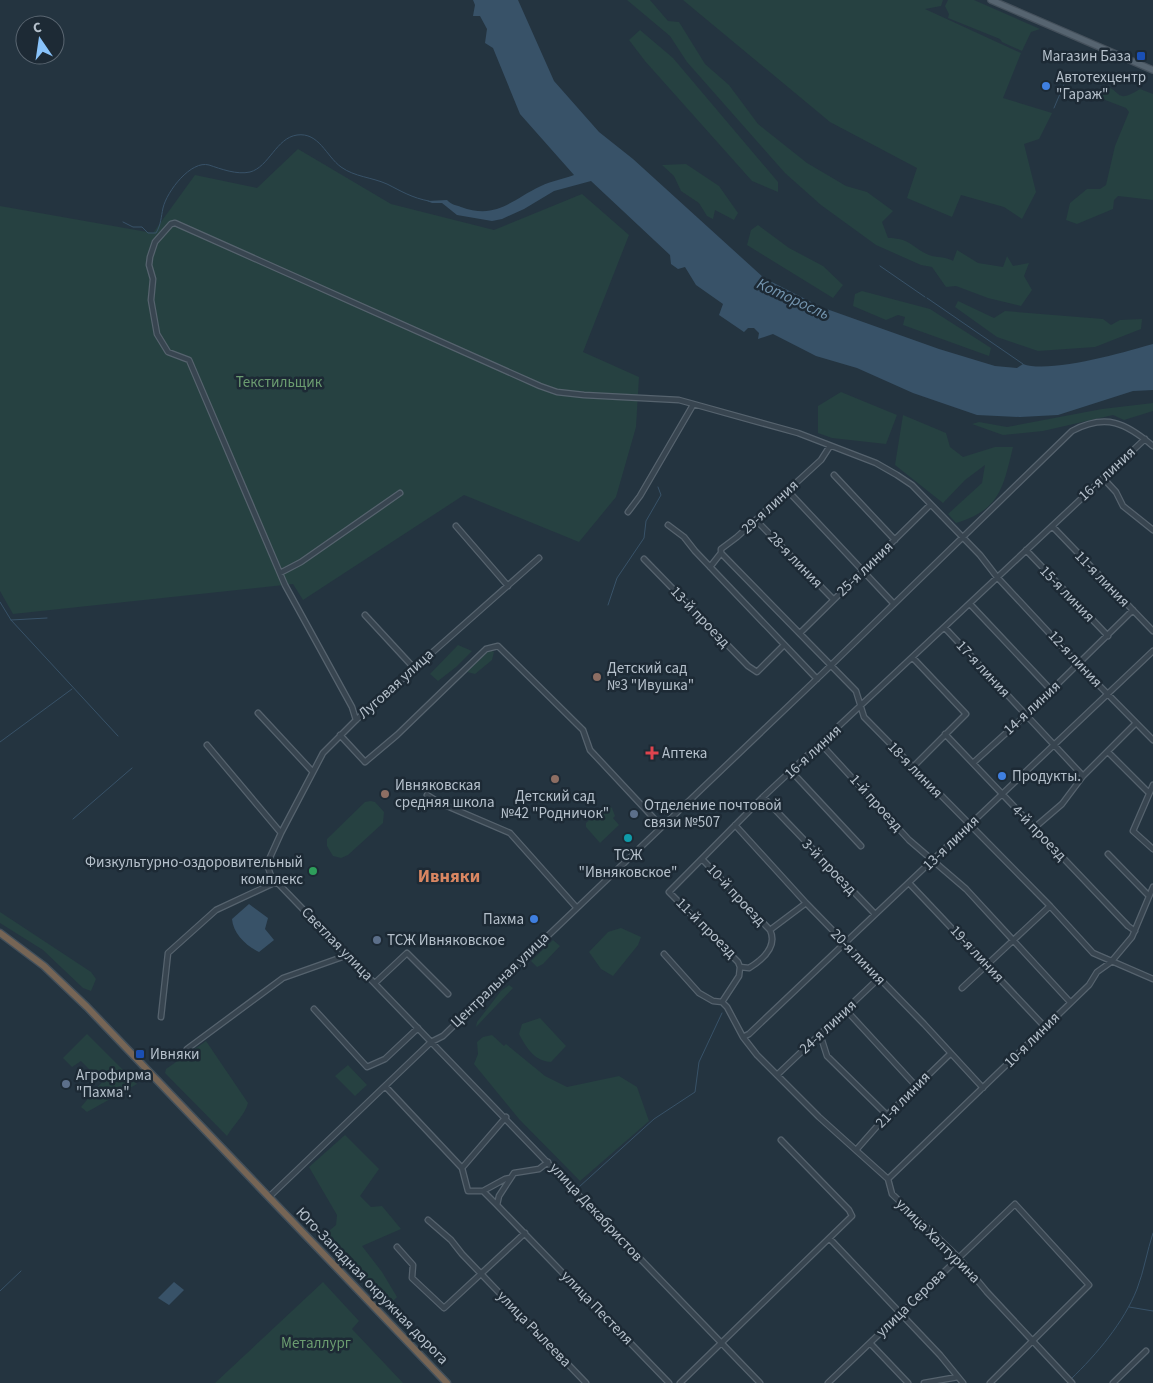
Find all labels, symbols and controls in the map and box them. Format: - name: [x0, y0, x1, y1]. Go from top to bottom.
- north arrow: [15, 15, 65, 65]
- text: С: [31, 18, 44, 39]
- place label: Магазин База: [1042, 46, 1131, 67]
- marker: Магазин База: [1135, 50, 1147, 62]
- place label: Автотехцентр "Гараж": [1056, 67, 1146, 105]
- marker: Автотехцентр "Гараж": [1040, 80, 1052, 92]
- water label: Которосль: [753, 273, 833, 325]
- park label: Текстильщик: [236, 372, 323, 393]
- street label: 16-я линия: [1074, 442, 1140, 506]
- street label: 29-я линия: [737, 475, 803, 539]
- street label: 28-я линия: [763, 527, 827, 593]
- street label: 25-я линия: [832, 537, 898, 601]
- street label: 11-я линия: [1070, 546, 1134, 612]
- street label: 15-я линия: [1035, 561, 1099, 627]
- street label: 13-й проезд: [665, 582, 735, 652]
- street label: 12-я линия: [1043, 626, 1107, 692]
- street label: 17-я линия: [951, 636, 1015, 702]
- street label: Луговая улица: [354, 644, 438, 724]
- place label: Детский сад №3 "Ивушка": [607, 658, 694, 696]
- marker: Детский сад №3 "Ивушка": [591, 671, 603, 683]
- street label: 14-я линия: [999, 676, 1065, 740]
- street label: 16-я линия: [780, 720, 846, 784]
- street label: 18-я линия: [883, 737, 947, 803]
- place label: Аптека: [662, 743, 707, 764]
- marker: Аптека: [646, 747, 658, 759]
- place label: Продукты.: [1012, 766, 1081, 787]
- street label: 1-й проезд: [845, 770, 907, 836]
- marker: Продукты.: [996, 770, 1008, 782]
- marker: Детский сад №42 "Родничок": [549, 773, 561, 785]
- place label: Ивняковская средняя школа: [395, 775, 495, 813]
- place label: Детский сад №42 "Родничок": [501, 786, 609, 824]
- marker: Ивняковская средняя школа: [379, 788, 391, 800]
- place label: Отделение почтовой связи №507: [644, 795, 782, 833]
- street label: 4-й проезд: [1007, 800, 1071, 866]
- marker: Отделение почтовой связи №507: [628, 808, 640, 820]
- street label: 13-я линия: [918, 811, 984, 875]
- marker: ТСЖ "Ивняковское": [622, 832, 634, 844]
- street label: 3-й проезд: [797, 834, 861, 900]
- place label: ТСЖ "Ивняковское": [579, 845, 677, 883]
- place label: Физкультурно-оздоровительный комплекс: [85, 852, 303, 890]
- street label: 10-й проезд: [702, 859, 770, 931]
- district label: Ивняки: [418, 864, 480, 889]
- marker: Физкультурно-оздоровительный комплекс: [307, 865, 319, 877]
- street label: 11-й проезд: [671, 893, 741, 963]
- street label: Светлая улица: [296, 902, 378, 986]
- place label: Пахма: [483, 909, 524, 930]
- marker: Пахма: [528, 913, 540, 925]
- street label: 19-я линия: [945, 921, 1009, 987]
- street label: 20-я линия: [826, 924, 890, 990]
- street label: Центральная улица: [446, 927, 554, 1033]
- place label: ТСЖ Ивняковское: [387, 930, 505, 951]
- marker: ТСЖ Ивняковское: [371, 934, 383, 946]
- street label: 24-я линия: [795, 995, 861, 1059]
- street label: 10-я линия: [999, 1007, 1065, 1073]
- place label: Ивняки: [150, 1044, 200, 1065]
- marker: Ивняки: [134, 1048, 146, 1060]
- place label: Агрофирма "Пахма".: [76, 1065, 152, 1103]
- street label: 21-я линия: [871, 1067, 935, 1133]
- marker: Агрофирма "Пахма".: [60, 1078, 72, 1090]
- street label: улица Декабристов: [545, 1158, 648, 1266]
- street label: улица Халтурина: [891, 1194, 985, 1288]
- street label: Юго-Западная окружная дорога: [291, 1203, 453, 1369]
- street label: улица Серова: [871, 1264, 951, 1342]
- street label: улица Пестеля: [556, 1266, 638, 1350]
- street label: улица Рылеева: [492, 1286, 576, 1372]
- park label: Металлург: [281, 1333, 351, 1354]

